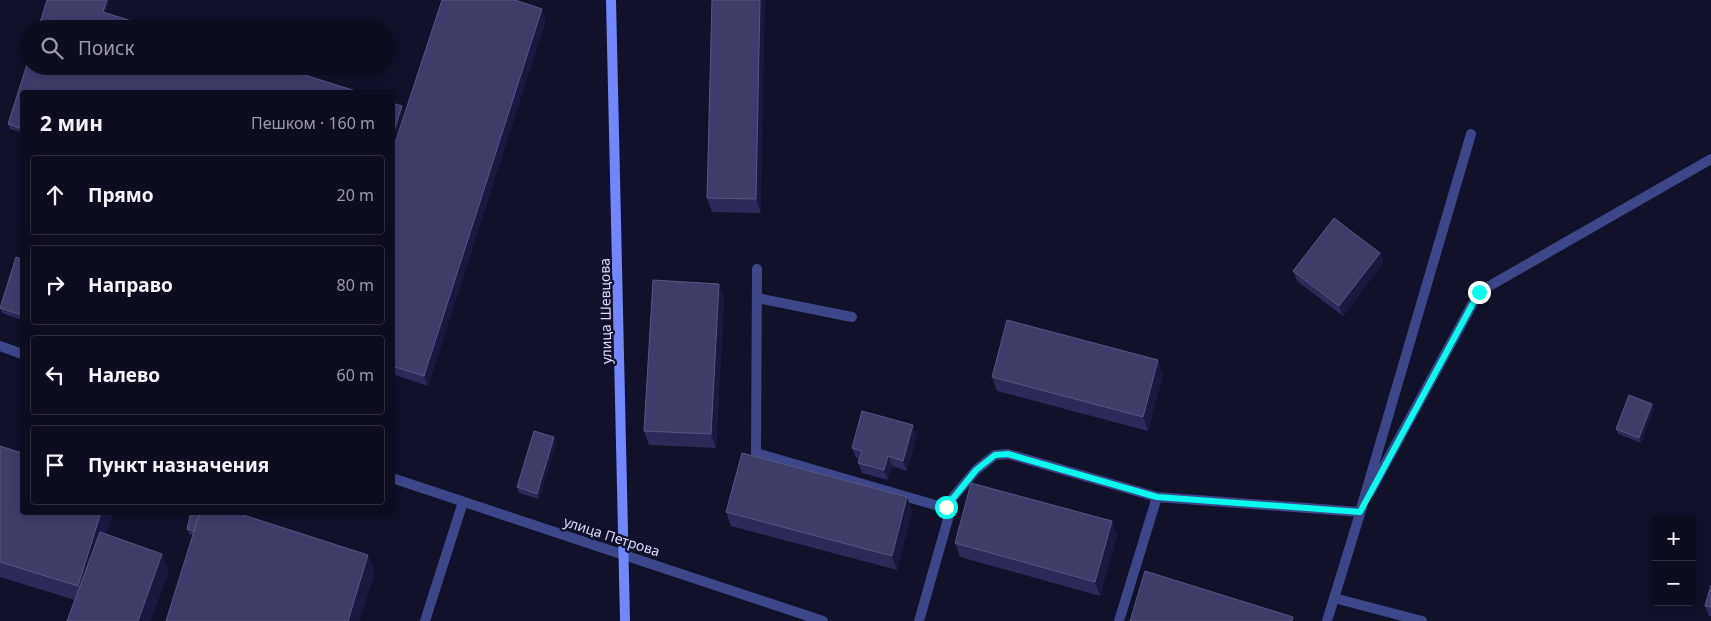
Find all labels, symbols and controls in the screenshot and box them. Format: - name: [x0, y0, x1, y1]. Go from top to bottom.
- search box: [20, 20, 395, 75]
- icon: search: [38, 34, 66, 62]
- text: Поиск: [78, 35, 134, 61]
- text: 2 мин: [40, 109, 103, 137]
- text: Пешком · 160 m: [251, 112, 375, 134]
- icon: ahead: [41, 181, 69, 209]
- text: Прямо: [88, 182, 154, 208]
- text: 20 m: [337, 184, 374, 206]
- street label: улица Шевцова: [595, 258, 615, 364]
- icon: right: [41, 271, 69, 299]
- text: Направо: [88, 272, 173, 298]
- text: 80 m: [337, 274, 374, 296]
- route end: [1468, 281, 1491, 304]
- icon: left: [41, 361, 69, 389]
- text: Налево: [88, 362, 160, 388]
- text: 60 m: [337, 364, 374, 386]
- icon: arrive: [41, 451, 69, 479]
- text: Пункт назначения: [88, 452, 269, 478]
- route start: [935, 496, 958, 519]
- street label: улица Петрова: [561, 511, 663, 561]
- map controls: [1651, 516, 1696, 606]
- button: +: [1651, 516, 1696, 561]
- button: −: [1651, 561, 1696, 606]

